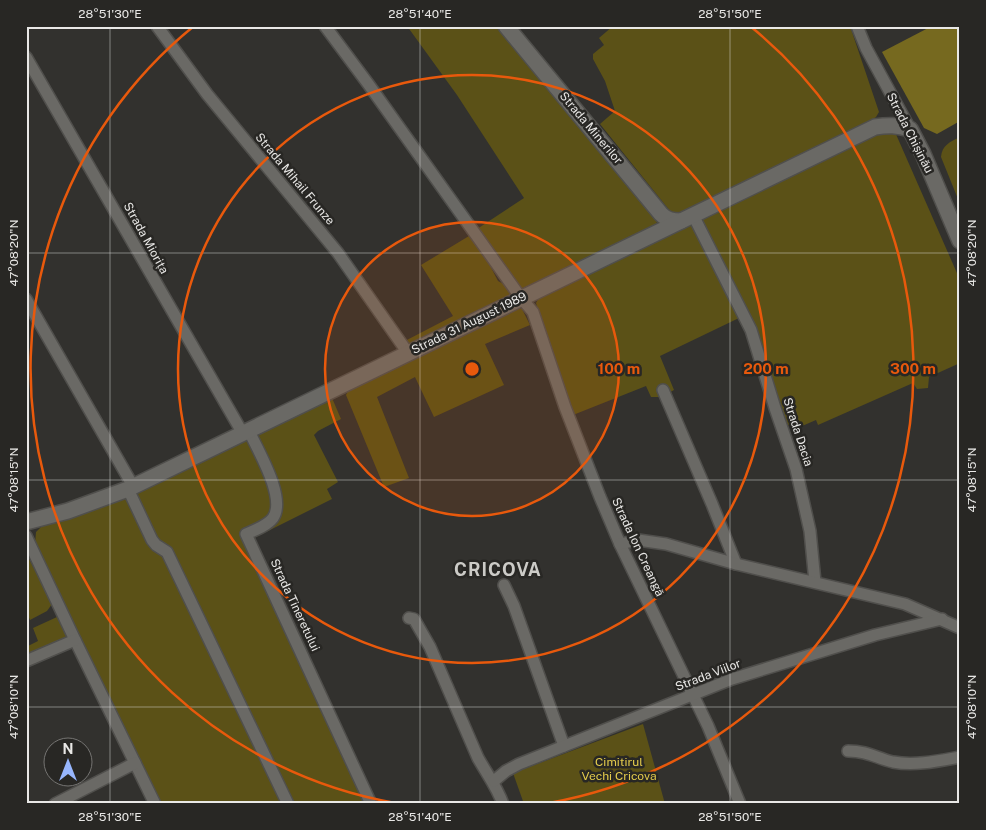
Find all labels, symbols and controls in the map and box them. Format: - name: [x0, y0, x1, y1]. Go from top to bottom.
- text: 28°51'30"E: [78, 7, 142, 21]
- text: 28°51'40"E: [388, 7, 452, 21]
- text: 28°51'50"E: [698, 7, 762, 21]
- street label: Strada Minerilor: [557, 89, 626, 167]
- street label: Strada Chișinău: [884, 91, 936, 175]
- street label: Strada Mihail Frunze: [253, 130, 338, 228]
- street label: Strada Miorița: [121, 200, 171, 276]
- text: 47°08'20"N: [7, 220, 21, 286]
- text: 47°08'20"N: [965, 220, 979, 286]
- street label: Strada 31 August 1989: [409, 289, 529, 357]
- centre of rings: [463, 360, 481, 378]
- text: 100 m: [598, 360, 640, 377]
- text: 200 m: [743, 360, 789, 377]
- text: 300 m: [890, 360, 936, 377]
- street label: Strada Dacia: [780, 396, 816, 468]
- text: 47°08'15"N: [7, 447, 21, 513]
- text: 47°08'15"N: [965, 447, 979, 513]
- street label: Strada Ion Creangă: [609, 495, 667, 599]
- street label: Strada Tineretului: [267, 557, 323, 653]
- district label: CRICOVA: [454, 559, 542, 580]
- street label: Strada Viilor: [673, 656, 743, 694]
- text: 47°08'10"N: [7, 675, 21, 739]
- text: 47°08'10"N: [965, 675, 979, 739]
- north arrow: [42, 738, 92, 788]
- text: N: [63, 741, 73, 757]
- park label: Cimitirul Vechi Cricova: [581, 755, 657, 783]
- text: 28°51'30"E: [78, 810, 142, 824]
- text: 28°51'40"E: [388, 810, 452, 824]
- text: 28°51'50"E: [698, 810, 762, 824]

